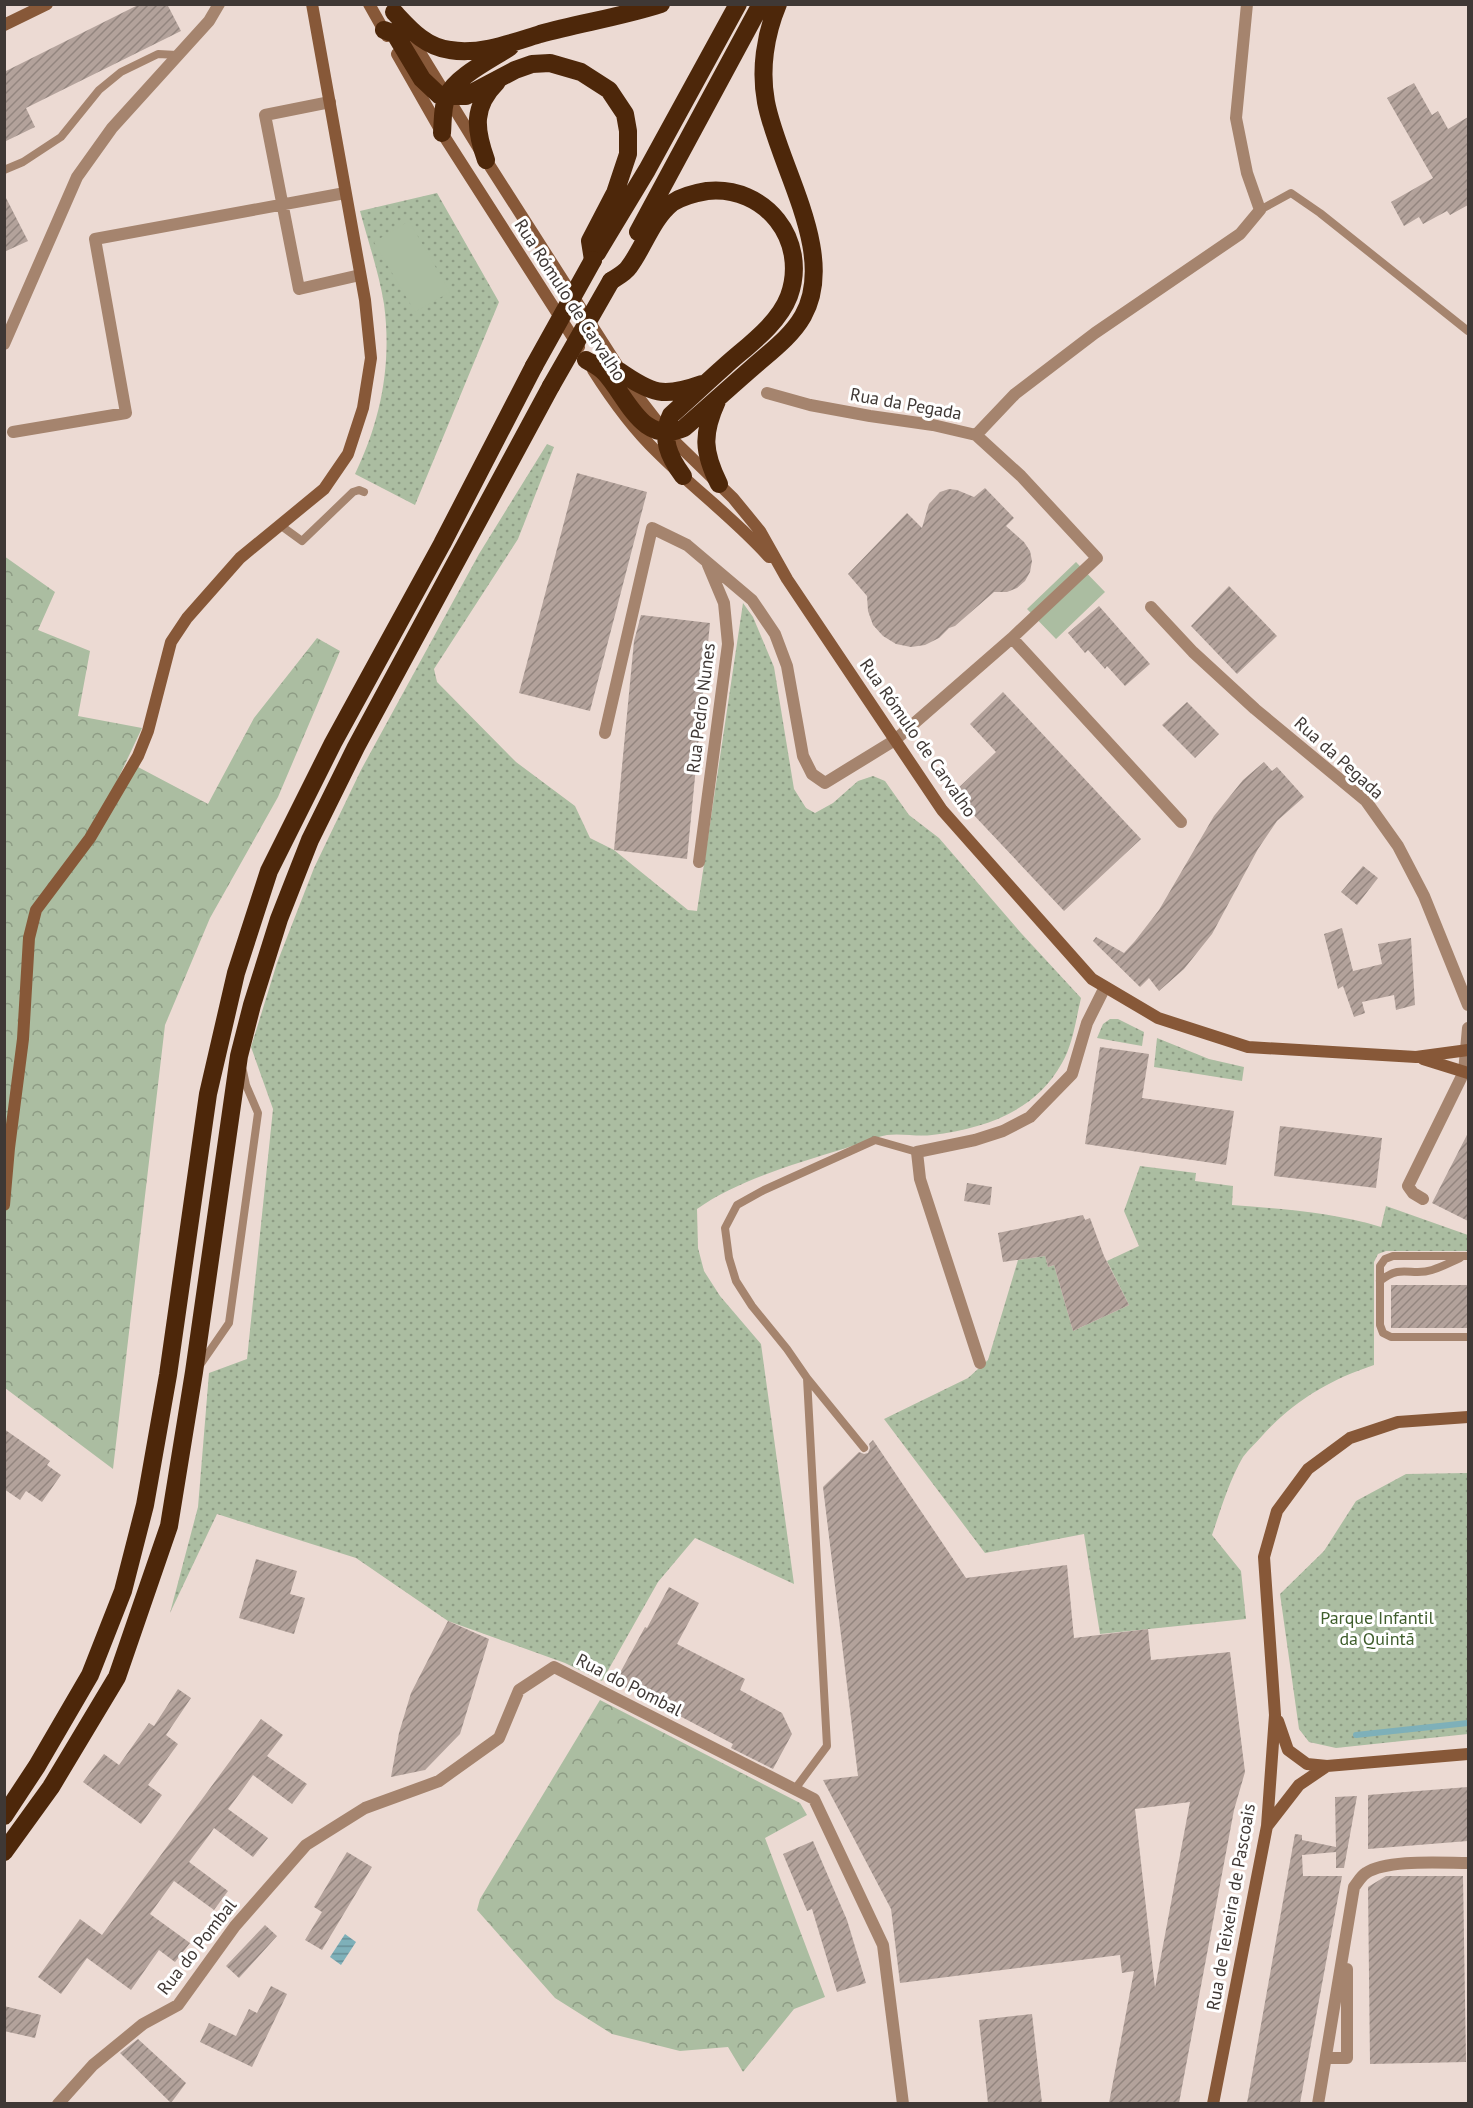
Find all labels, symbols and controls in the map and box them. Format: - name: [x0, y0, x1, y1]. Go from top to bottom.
- street label: Rua Rómulo de Carvalho: [509, 214, 631, 385]
- street label: Rua da Pegada: [848, 382, 964, 425]
- street label: Rua Pedro Nunes: [681, 641, 720, 774]
- street label: Rua Rómulo de Carvalho: [855, 654, 982, 822]
- street label: Rua da Pegada: [1290, 711, 1389, 804]
- park label: Parque Infantil da Quintã: [1320, 1606, 1435, 1650]
- street label: Rua do Pombal: [572, 1648, 687, 1721]
- street label: Rua de Teixeira de Pascoais: [1201, 1802, 1260, 2012]
- street label: Rua do Pombal: [152, 1893, 242, 1999]

